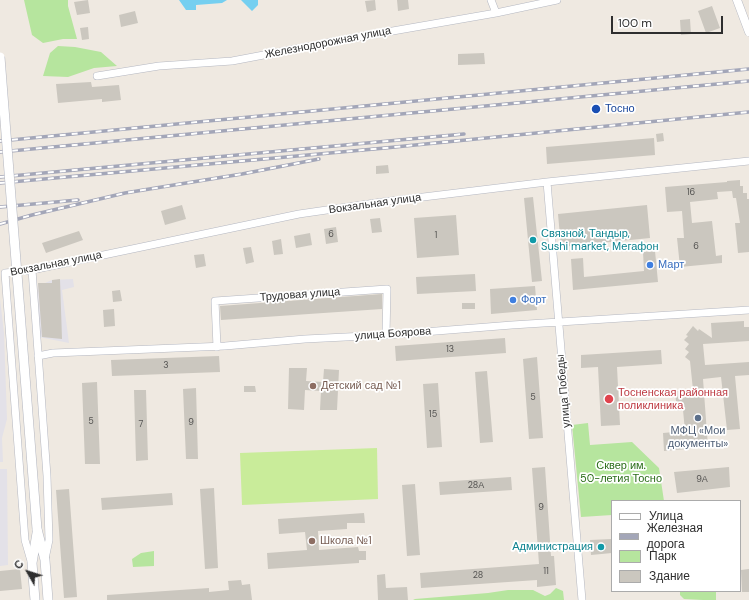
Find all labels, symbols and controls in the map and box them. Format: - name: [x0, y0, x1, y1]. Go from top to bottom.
- scale bar: [613, 8, 725, 34]
- text: 100 m: [618, 15, 652, 31]
- street label: Железнодорожная улица: [264, 24, 392, 62]
- place label: Тосно: [605, 102, 635, 116]
- marker: Тосно: [590, 103, 602, 115]
- house number: 16: [687, 188, 695, 198]
- street label: Вокзальная улица: [328, 191, 422, 217]
- place label: Связной, Тандыр, Sushi market, Мегафон: [541, 227, 659, 253]
- house number: 6: [328, 230, 334, 240]
- house number: 1: [435, 231, 437, 241]
- marker: Связной, Тандыр, Sushi market, Мегафон: [528, 235, 538, 245]
- house number: 6: [693, 242, 699, 252]
- street label: Вокзальная улица: [9, 249, 103, 279]
- place label: Март: [658, 258, 684, 272]
- marker: Март: [645, 260, 655, 270]
- street label: Трудовая улица: [259, 286, 341, 304]
- place label: Форт: [521, 293, 546, 307]
- marker: Форт: [508, 295, 518, 305]
- street label: улица Боярова: [354, 325, 432, 343]
- house number: 13: [446, 345, 454, 355]
- street label: улица Победы: [554, 354, 574, 428]
- house number: 3: [163, 361, 169, 371]
- place label: Детский сад №1: [321, 379, 401, 393]
- marker: Детский сад №1: [308, 381, 318, 391]
- place label: Тосненская районная поликлиника: [618, 386, 728, 412]
- house number: 5: [530, 393, 536, 403]
- marker: Тосненская районная поликлиника: [603, 393, 615, 405]
- house number: 15: [429, 410, 437, 420]
- marker: МФЦ «Мои документы»: [693, 413, 703, 423]
- house number: 5: [88, 417, 94, 427]
- house number: 9: [188, 418, 194, 428]
- house number: 7: [139, 420, 143, 430]
- place label: МФЦ «Мои документы»: [668, 424, 728, 450]
- park label: Сквер им. 50-летия Тосно: [580, 459, 662, 485]
- house number: 9А: [696, 475, 708, 485]
- house number: 28А: [468, 481, 484, 491]
- legend: [611, 500, 741, 592]
- house number: 9: [538, 503, 544, 513]
- text: Улица: [649, 508, 683, 524]
- text: Железная дорога: [647, 520, 703, 552]
- place label: Школа №1: [320, 534, 372, 548]
- marker: Школа №1: [307, 536, 317, 546]
- place label: Администрация: [512, 540, 593, 554]
- marker: Администрация: [596, 542, 606, 552]
- text: Парк: [649, 548, 676, 564]
- north arrow: [8, 552, 48, 592]
- text: С: [11, 557, 27, 572]
- house number: 11: [543, 567, 549, 577]
- text: Здание: [649, 568, 690, 584]
- house number: 28: [473, 571, 483, 581]

